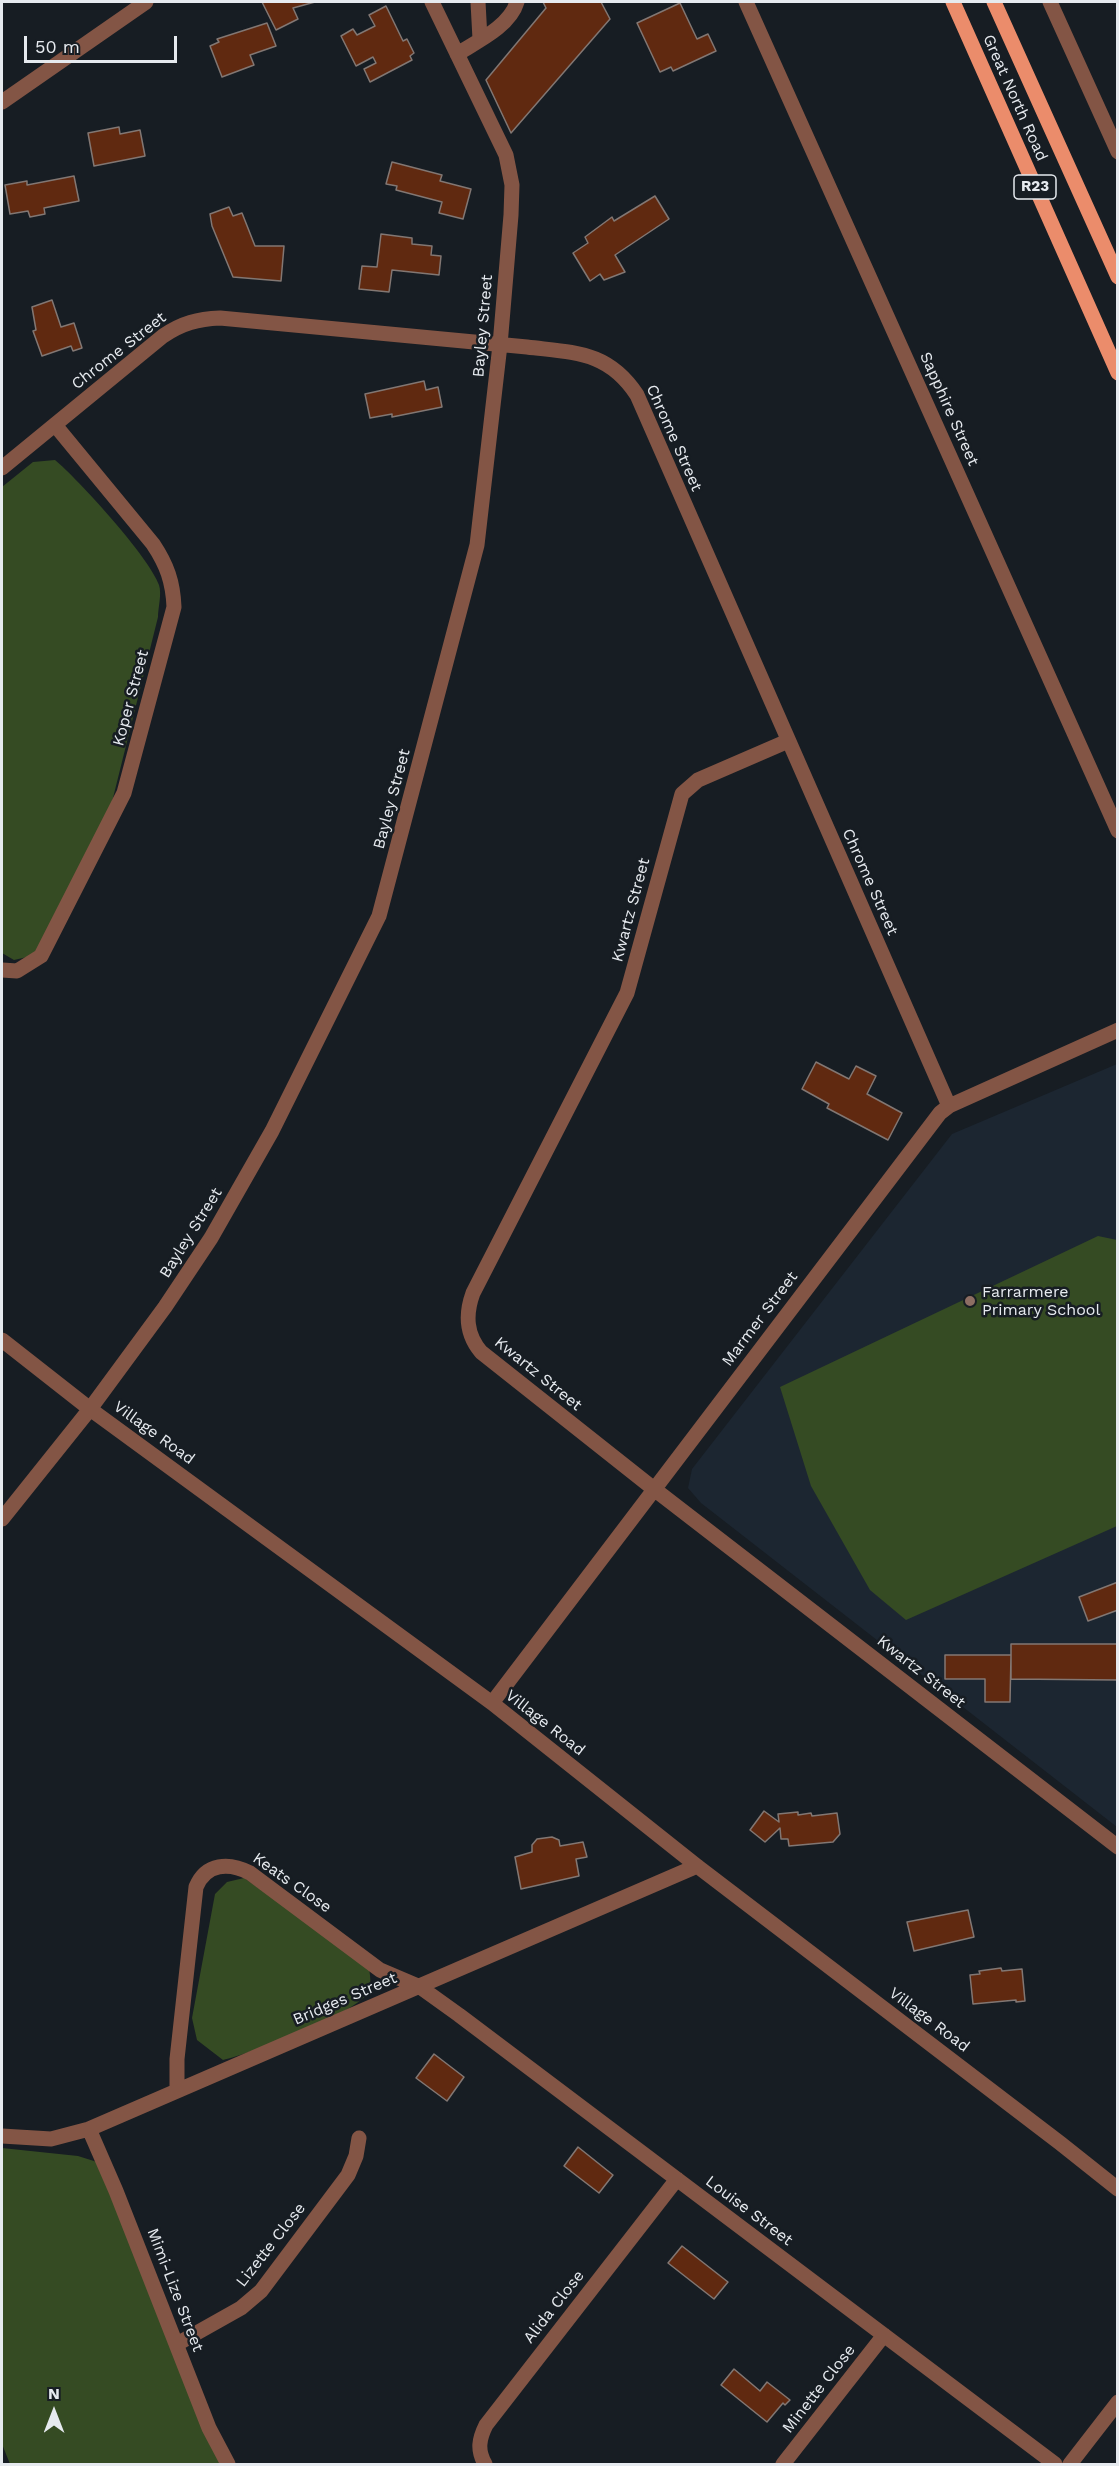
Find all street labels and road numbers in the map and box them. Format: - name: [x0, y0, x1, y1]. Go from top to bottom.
- street label: Great North Road: [978, 32, 1052, 164]
- road number: R23: [1014, 175, 1056, 199]
- street label: Bayley Street: [469, 274, 497, 378]
- street label: Chrome Street: [68, 308, 170, 394]
- street label: Sapphire Street: [915, 349, 983, 469]
- street label: Chrome Street: [642, 382, 706, 494]
- street label: Koper Street: [109, 648, 153, 748]
- street label: Bayley Street: [369, 747, 415, 851]
- street label: Chrome Street: [838, 826, 902, 938]
- street label: Kwartz Street: [608, 856, 654, 964]
- street label: Bayley Street: [156, 1184, 226, 1282]
- street label: Marmer Street: [718, 1268, 802, 1370]
- street label: Kwartz Street: [490, 1333, 586, 1415]
- street label: Village Road: [110, 1397, 198, 1469]
- street label: Kwartz Street: [873, 1631, 969, 1713]
- street label: Village Road: [501, 1686, 589, 1760]
- street label: Keats Close: [249, 1849, 335, 1917]
- street label: Bridges Street: [290, 1968, 400, 2030]
- street label: Village Road: [885, 1984, 973, 2056]
- street label: Louise Street: [702, 2172, 796, 2250]
- street label: Lizette Close: [232, 2199, 310, 2291]
- street label: Mimi-Lize Street: [143, 2226, 207, 2354]
- street label: Alida Close: [520, 2267, 588, 2347]
- street label: Minette Close: [778, 2341, 860, 2437]

